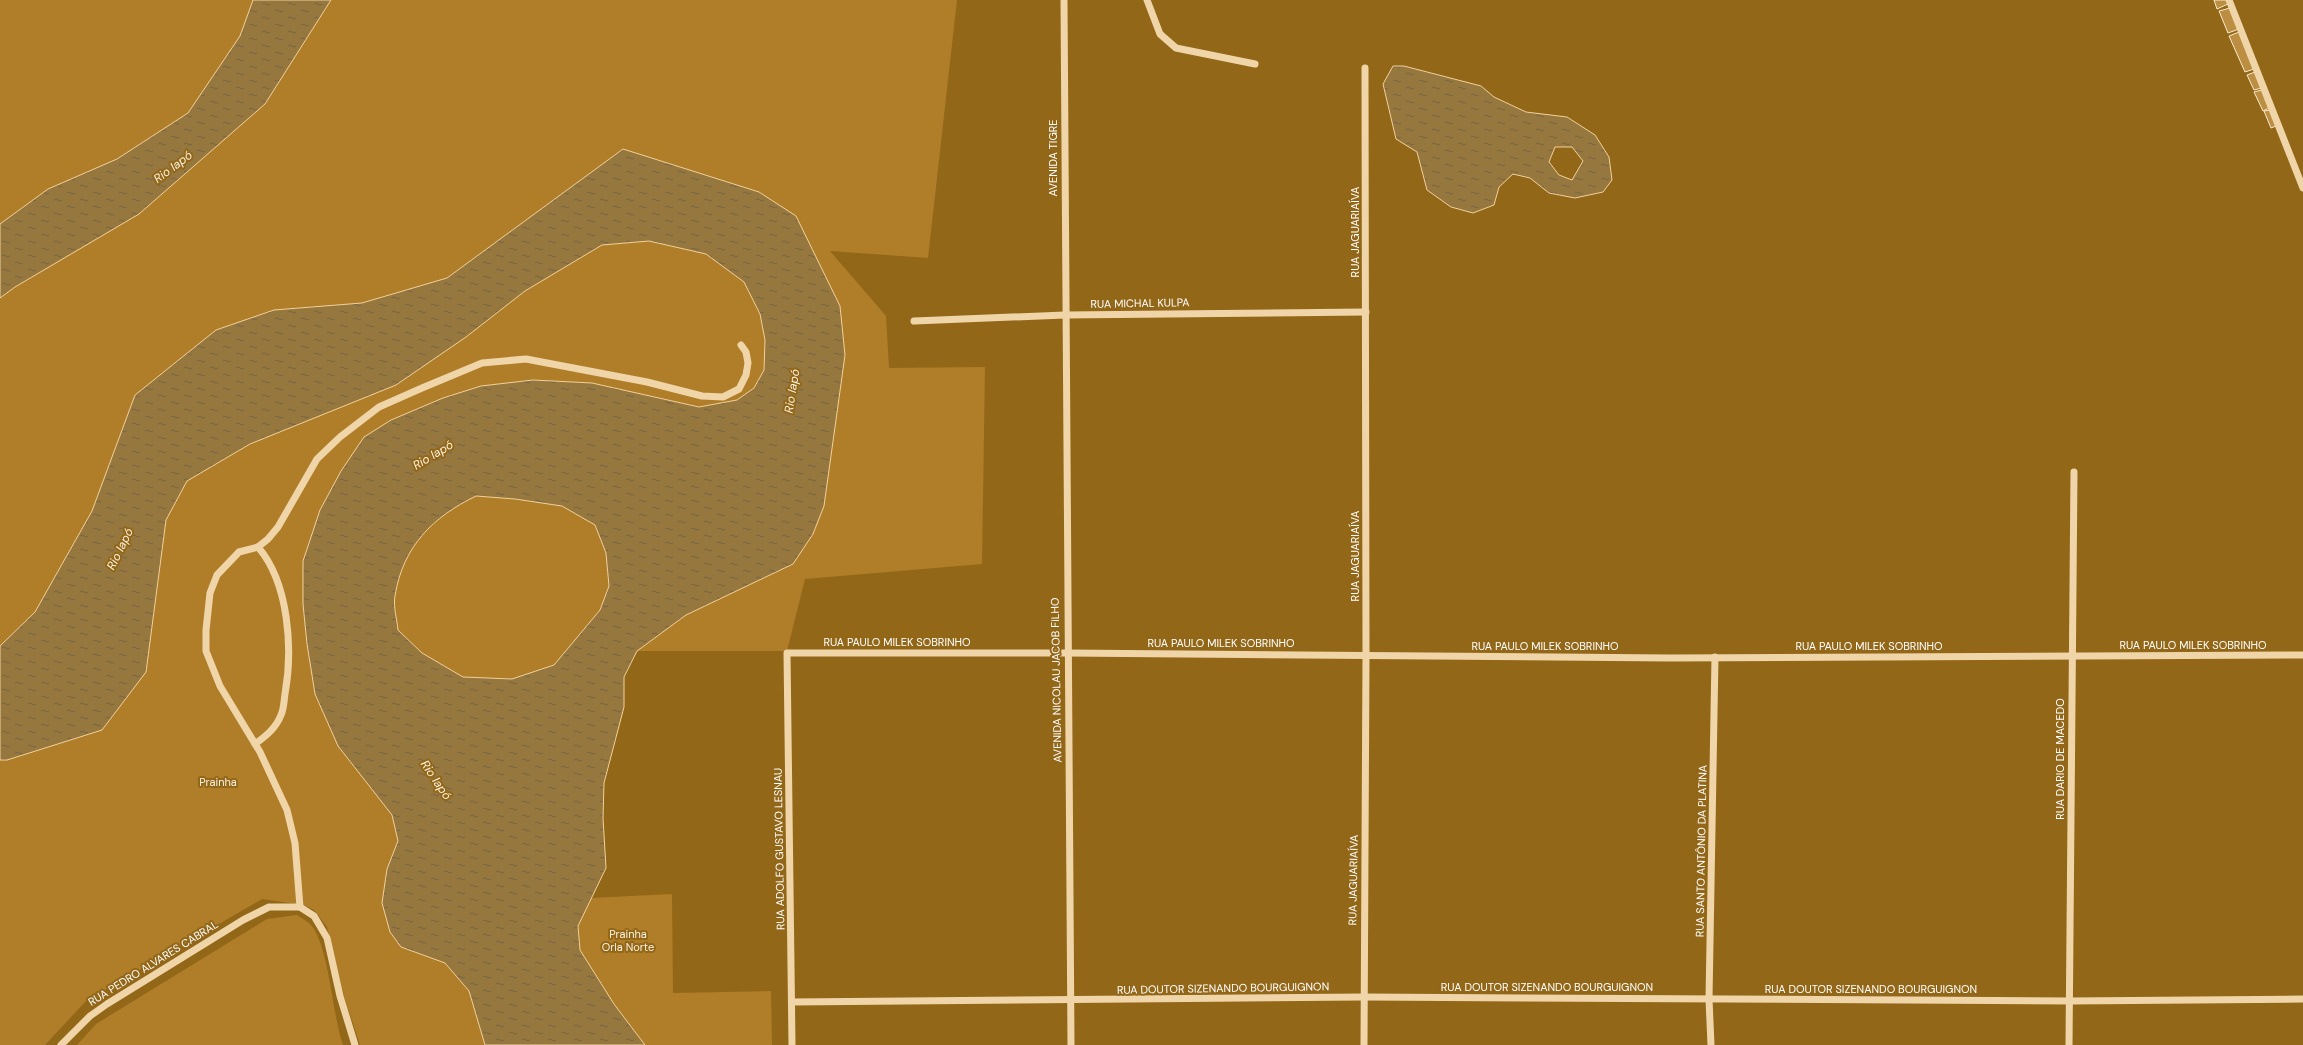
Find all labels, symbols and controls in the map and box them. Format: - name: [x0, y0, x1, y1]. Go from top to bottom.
- street label: AVENIDA TIGRE: [1046, 119, 1060, 197]
- water label: Rio Iapó: [150, 147, 196, 187]
- street label: RUA JAGUARIAÍVA: [1348, 187, 1362, 277]
- street label: RUA MICHAL KULPA: [1090, 295, 1190, 311]
- water label: Rio Iapó: [781, 368, 803, 414]
- water label: Rio Iapó: [410, 437, 456, 473]
- street label: RUA JAGUARIAÍVA: [1348, 511, 1362, 601]
- water label: Rio Iapó: [103, 525, 137, 573]
- street label: AVENIDA NICOLAU JACOB FILHO: [1048, 597, 1064, 763]
- street label: RUA PAULO MILEK SOBRINHO: [823, 635, 971, 649]
- street label: RUA PAULO MILEK SOBRINHO: [1147, 636, 1295, 650]
- street label: RUA PAULO MILEK SOBRINHO: [2119, 638, 2267, 652]
- street label: RUA PAULO MILEK SOBRINHO: [1471, 639, 1619, 653]
- street label: RUA PAULO MILEK SOBRINHO: [1795, 639, 1943, 653]
- street label: RUA DARIO DE MACEDO: [2053, 698, 2067, 820]
- water label: Rio Iapó: [417, 757, 455, 803]
- street label: RUA SANTO ANTÔNIO DA PLATINA: [1692, 765, 1710, 937]
- street label: RUA ADOLFO GUSTAVO LESNAU: [771, 768, 787, 930]
- park label: Prainha: [199, 775, 237, 789]
- street label: RUA JAGUARIAÍVA: [1345, 834, 1361, 926]
- street label: RUA PEDRO ALVARES CABRAL: [85, 917, 221, 1009]
- park label: Prainha Orla Norte: [602, 927, 654, 954]
- street label: RUA DOUTOR SIZENANDO BOURGUIGNON: [1117, 979, 1329, 997]
- street label: RUA DOUTOR SIZENANDO BOURGUIGNON: [1441, 980, 1653, 994]
- street label: RUA DOUTOR SIZENANDO BOURGUIGNON: [1765, 982, 1977, 996]

